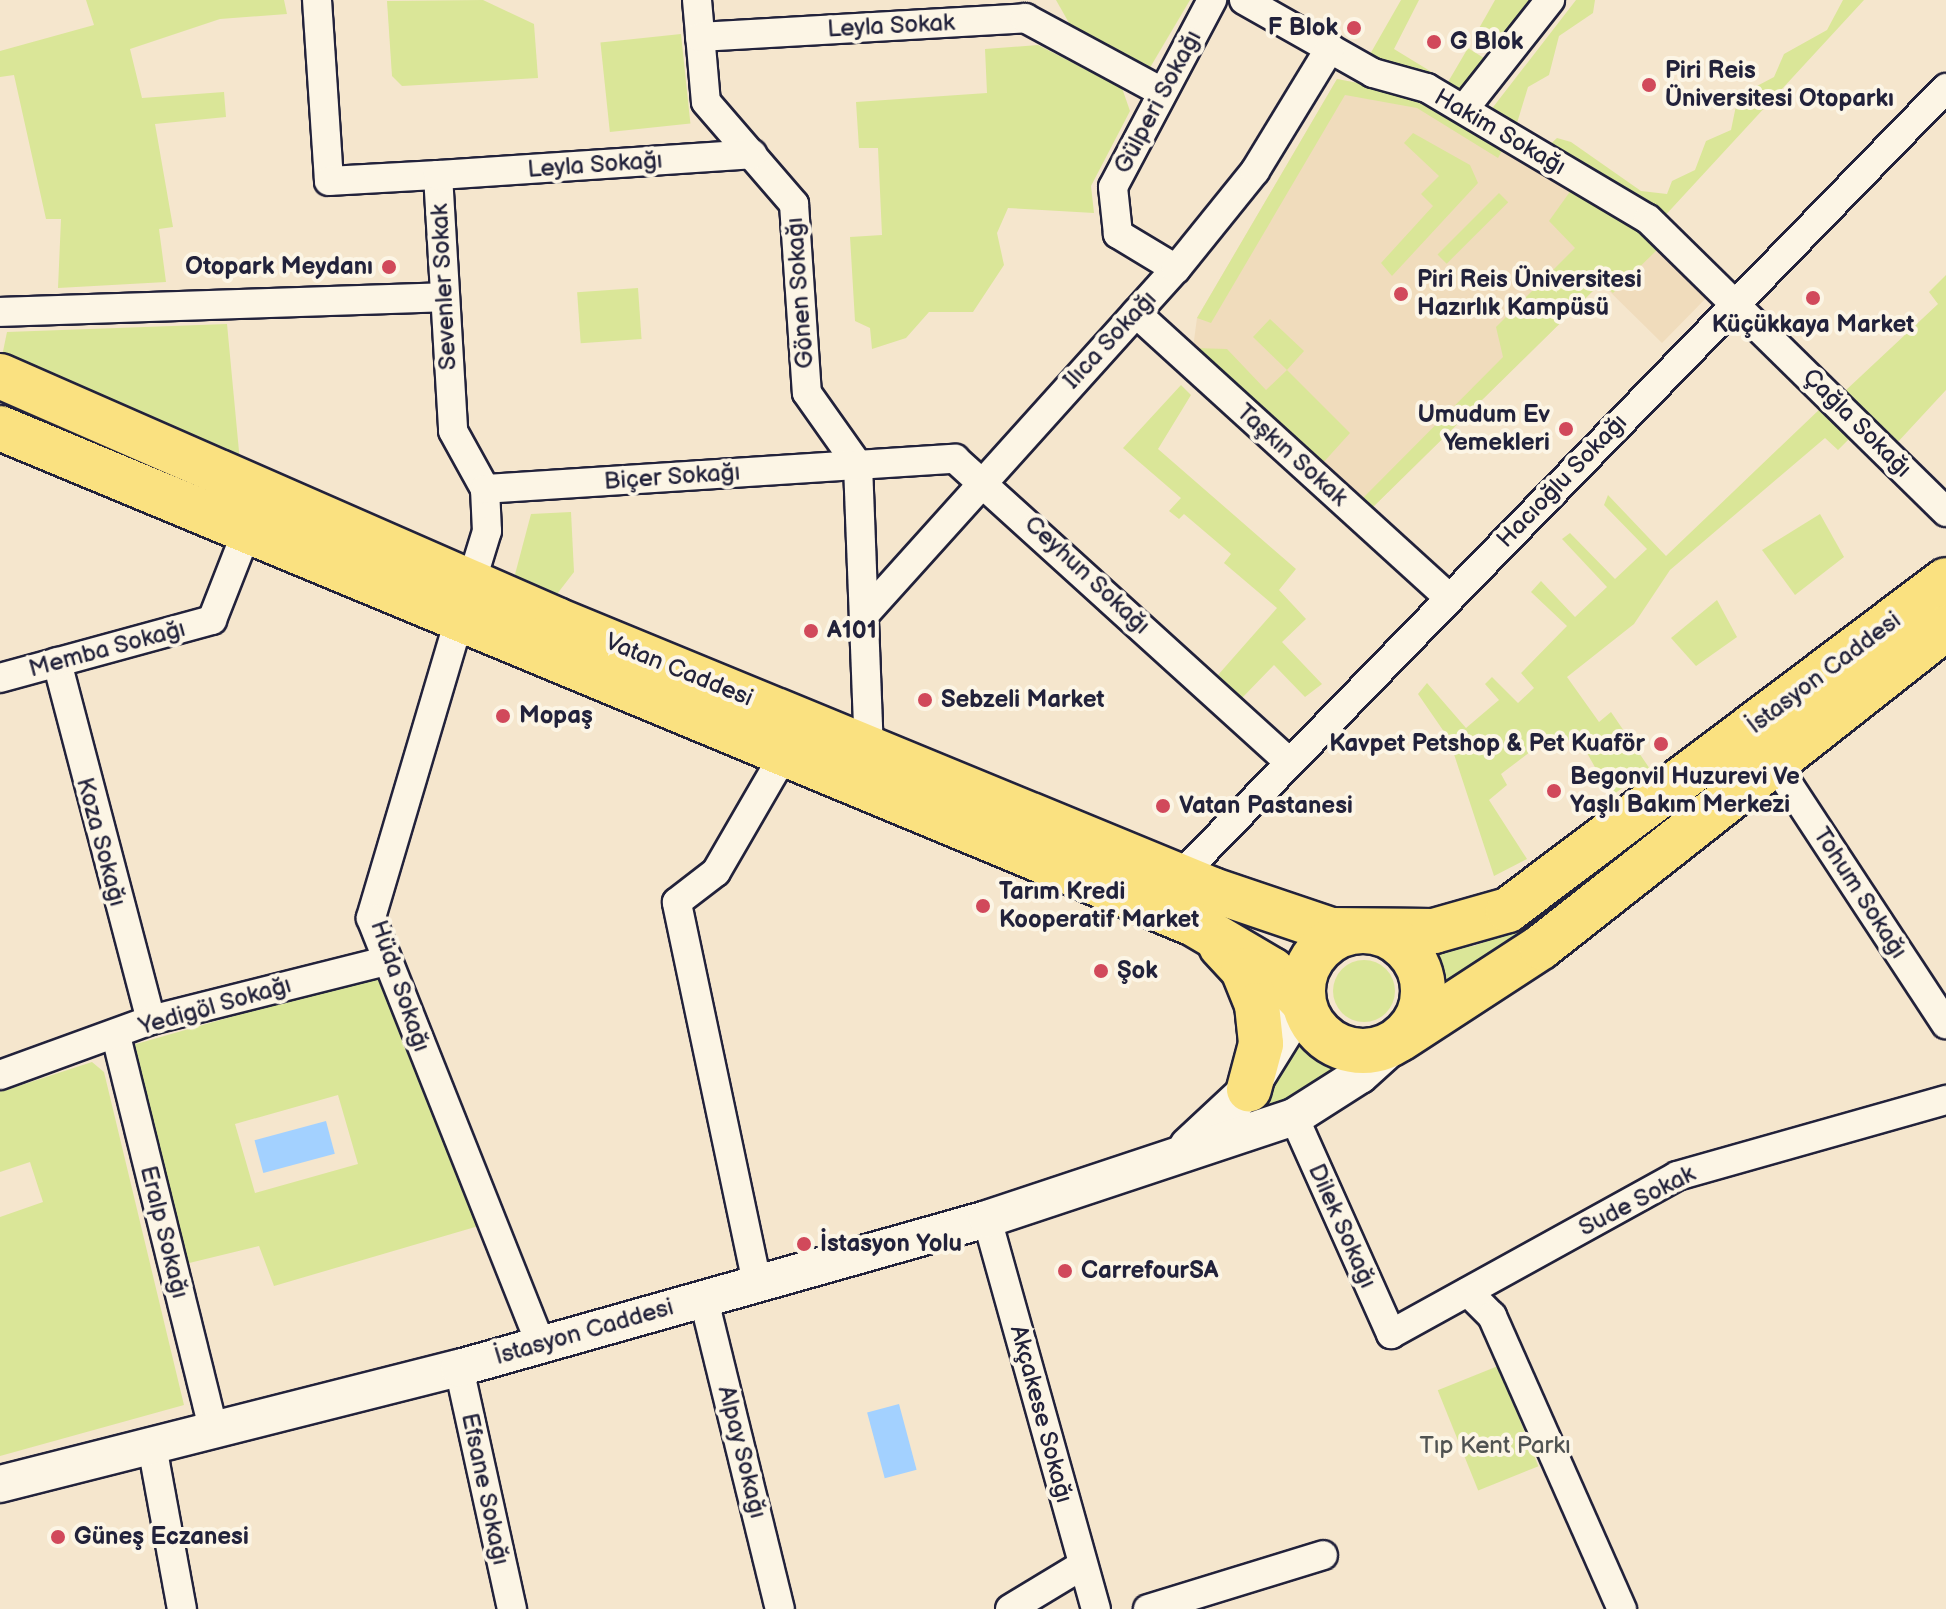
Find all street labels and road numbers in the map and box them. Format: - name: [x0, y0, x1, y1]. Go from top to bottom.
- street label: Leyla Sokak: [826, 8, 956, 44]
- street label: Gülperi Sokağı: [1108, 25, 1208, 179]
- street label: Hakim Sokağı: [1429, 83, 1571, 181]
- street label: Leyla Sokağı: [526, 146, 664, 184]
- street label: Sevenler Sokak: [425, 203, 463, 371]
- street label: Gönen Sokağı: [780, 216, 820, 370]
- street label: Ilıca Sokağı: [1057, 285, 1163, 395]
- street label: Çağla Sokağı: [1796, 362, 1918, 484]
- street label: Taşkın Sokak: [1230, 398, 1354, 512]
- street label: Hacıoğlu Sokağı: [1491, 408, 1633, 554]
- street label: Biçer Sokağı: [603, 458, 741, 496]
- street label: Ceyhun Sokağı: [1018, 510, 1156, 640]
- street label: İstasyon Caddesi: [1742, 606, 1906, 740]
- street label: Memba Sokağı: [25, 614, 189, 684]
- street label: Vatan Caddesi: [601, 627, 757, 713]
- street label: Koza Sokağı: [70, 774, 132, 910]
- street label: Tohum Sokağı: [1807, 822, 1913, 964]
- street label: Hüda Sokağı: [364, 916, 436, 1056]
- street label: Yedigöl Sokağı: [135, 970, 295, 1042]
- street label: Dilek Sokağı: [1302, 1159, 1382, 1293]
- street label: Sude Sokak: [1574, 1159, 1700, 1243]
- street label: Eralp Sokağı: [134, 1163, 194, 1301]
- street label: İstasyon Caddesi: [491, 1293, 677, 1371]
- street label: Akçakese Sokağı: [1003, 1322, 1079, 1506]
- street label: Alpay Sokağı: [711, 1382, 773, 1522]
- street label: Efsane Sokağı: [455, 1410, 515, 1568]

